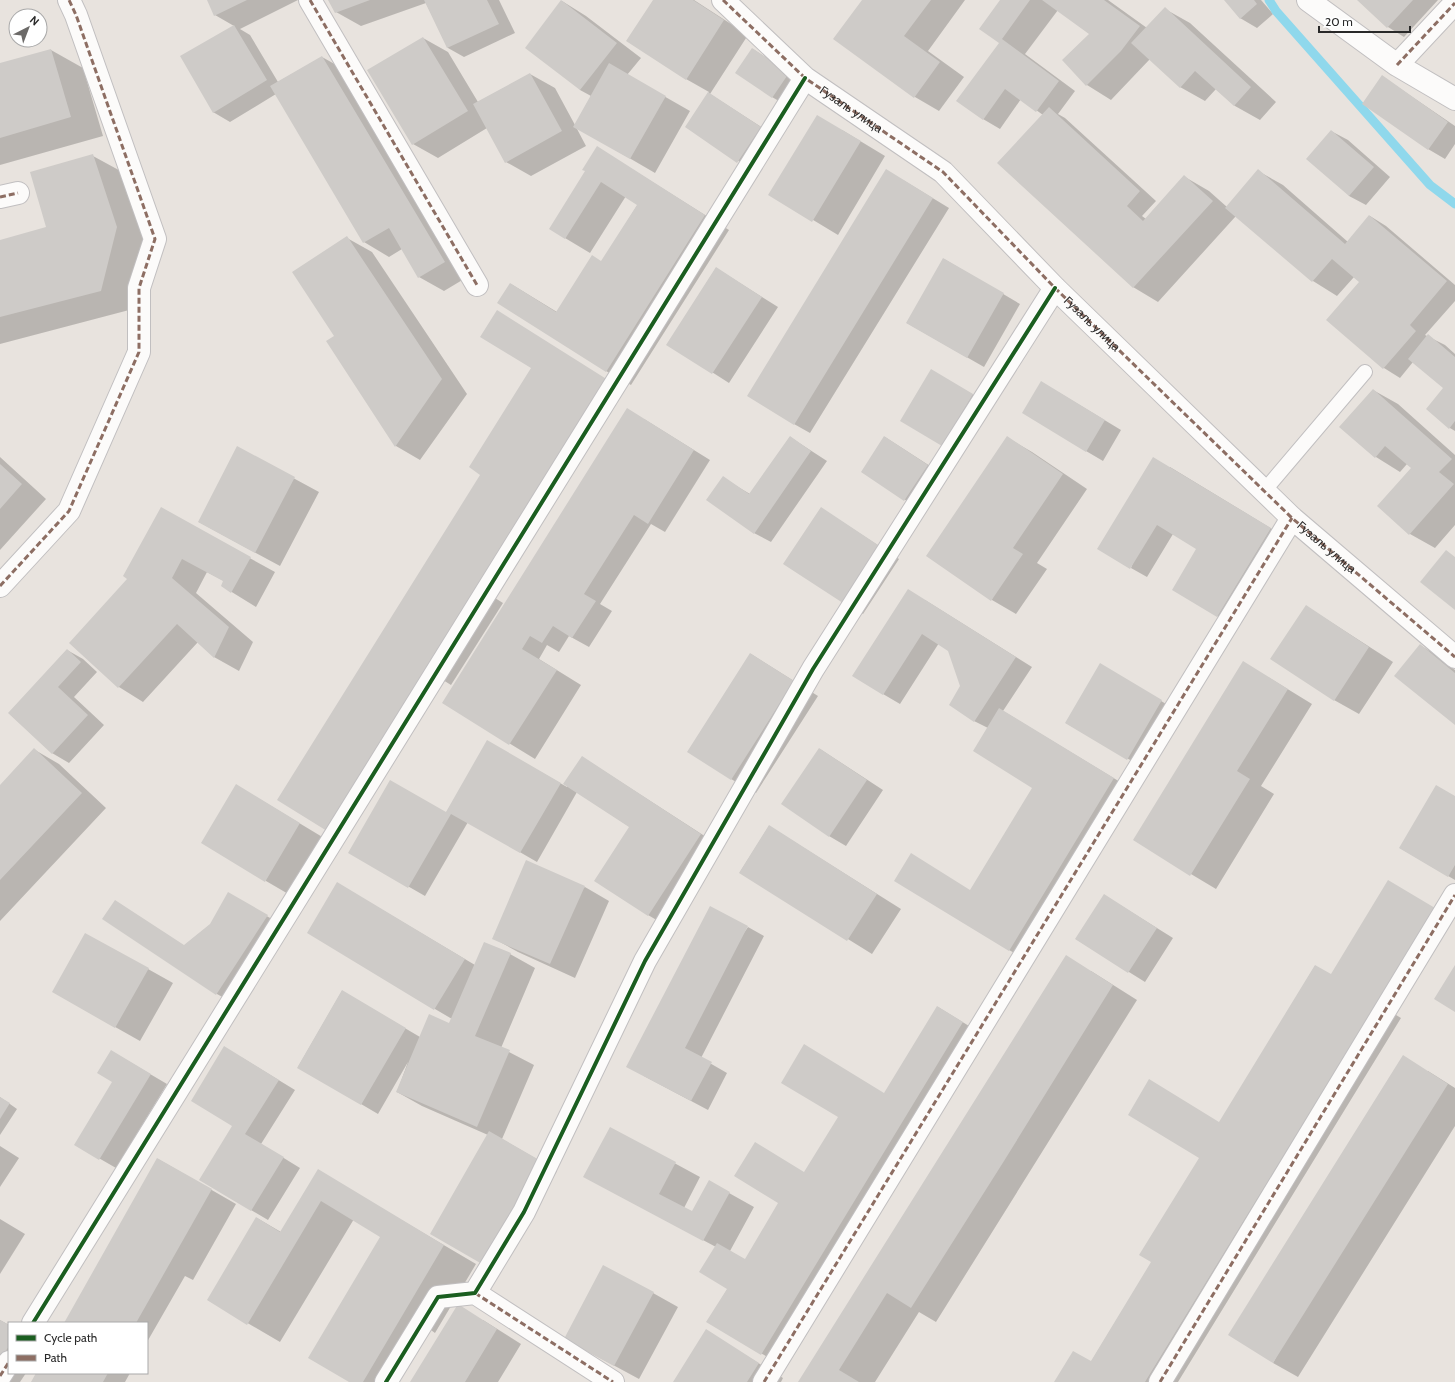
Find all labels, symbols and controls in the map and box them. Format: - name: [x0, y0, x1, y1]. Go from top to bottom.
- north arrow: [8, 8, 48, 48]
- scale bar: [1319, 8, 1410, 34]
- text: N: [27, 13, 42, 28]
- text: 20 m: [1325, 14, 1353, 29]
- street label: Гузаль улица: [817, 82, 886, 136]
- street label: Гузаль улица: [1061, 293, 1124, 355]
- street label: Гузаль улица: [1294, 518, 1360, 577]
- legend: [8, 1322, 148, 1374]
- text: Cycle path: [44, 1330, 97, 1345]
- text: Path: [44, 1350, 67, 1365]

